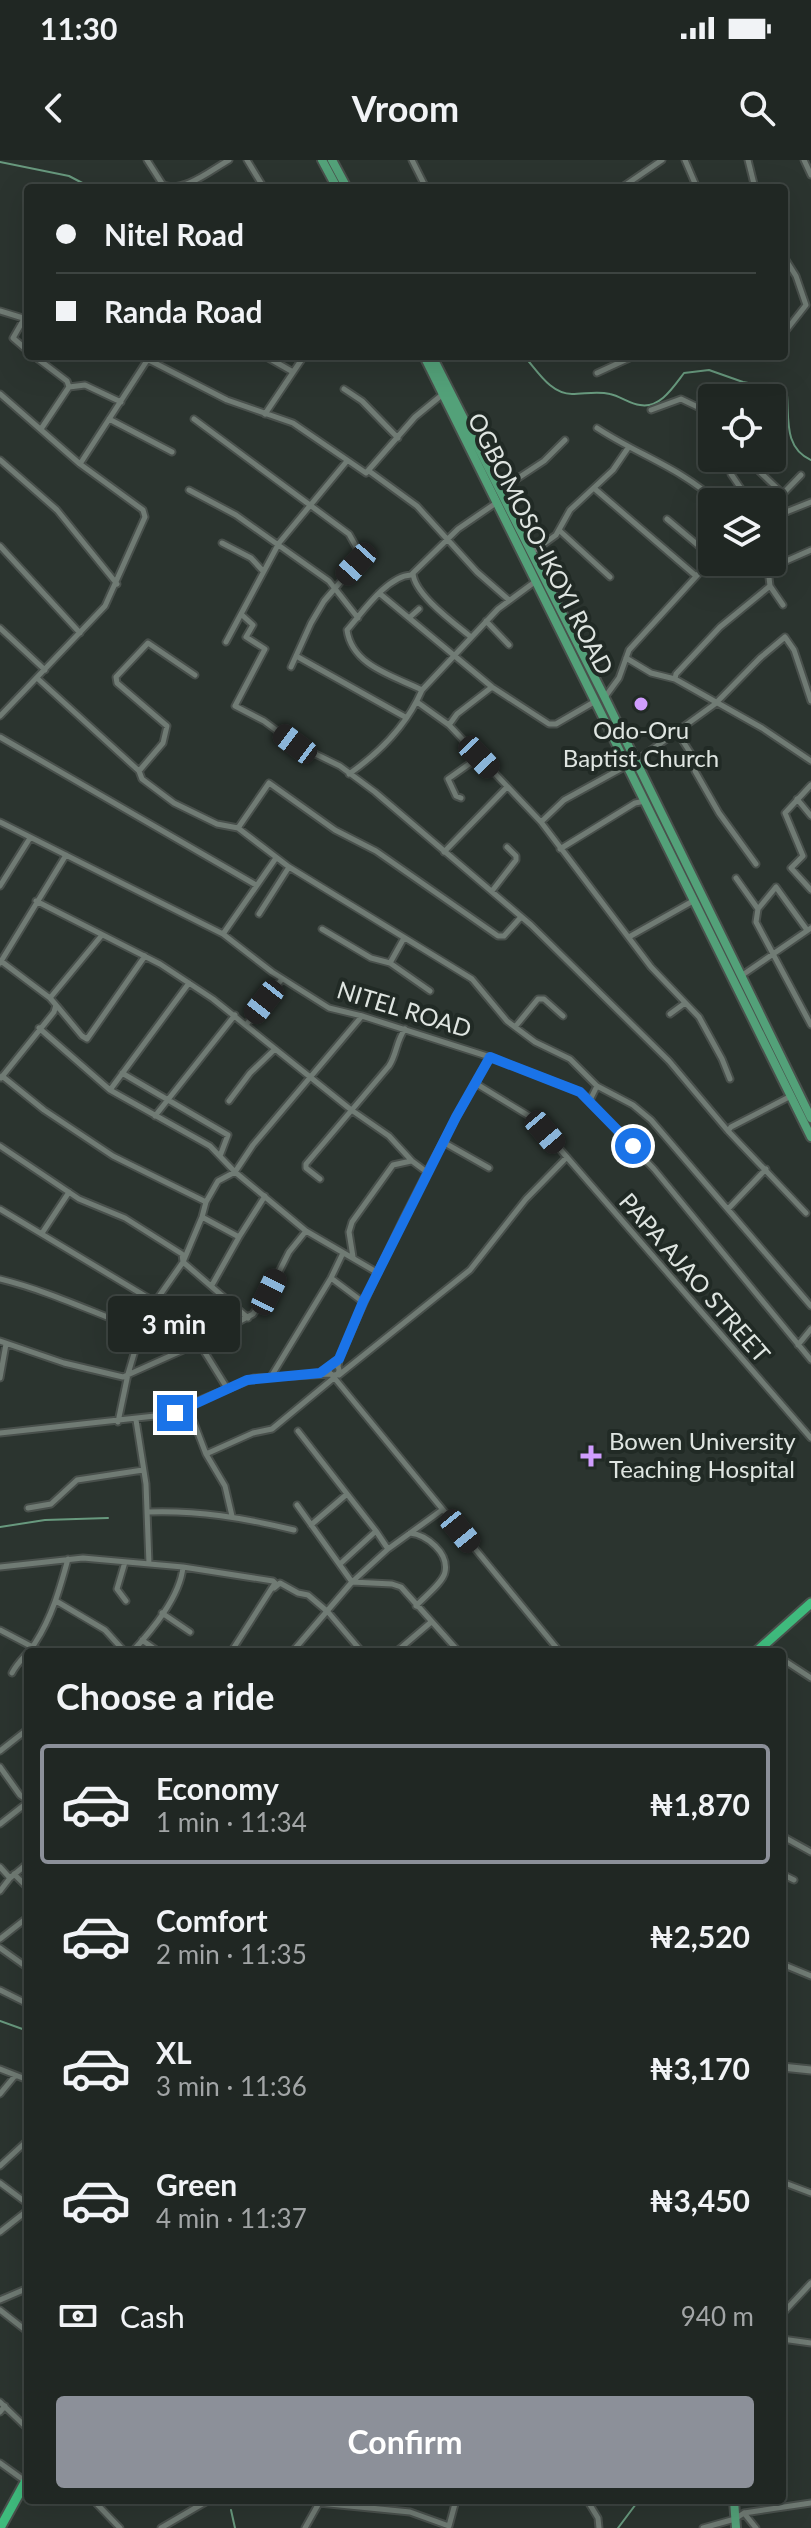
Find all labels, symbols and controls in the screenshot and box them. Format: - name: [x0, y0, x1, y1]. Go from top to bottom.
- text: 11:30: [40, 10, 117, 46]
- icon: back: [32, 86, 76, 130]
- text: Vroom: [352, 86, 459, 130]
- icon: search: [735, 86, 779, 130]
- text: Nitel Road: [104, 216, 244, 252]
- text: Randa Road: [104, 293, 263, 329]
- map controls: [698, 384, 786, 576]
- button: locate: [698, 384, 786, 472]
- street label: OGBOMOSO-IKOYI ROAD: [463, 408, 620, 679]
- button: layers: [698, 488, 786, 576]
- car: [331, 538, 381, 590]
- marker: Odo-Oru Baptist Church: [632, 695, 650, 713]
- place label: Odo-Oru Baptist Church: [563, 715, 719, 772]
- car: [269, 720, 321, 768]
- car: [454, 731, 504, 783]
- street label: NITEL ROAD: [334, 974, 475, 1043]
- car: [240, 976, 288, 1028]
- car: [520, 1106, 570, 1158]
- route start: [615, 1128, 651, 1164]
- street label: PAPA AJAO STREET: [614, 1186, 777, 1368]
- car: [248, 1265, 290, 1319]
- callout: 3 min: [109, 1297, 241, 1353]
- text: 3 min: [142, 1308, 206, 1340]
- route end: [157, 1395, 193, 1431]
- place label: Bowen University Teaching Hospital: [609, 1426, 796, 1483]
- marker: Bowen University Teaching Hospital: [580, 1445, 602, 1467]
- car: [436, 1505, 484, 1557]
- text: Choose a ride: [56, 1674, 275, 1718]
- icon: car: [60, 1768, 132, 1840]
- text: Economy: [156, 1770, 279, 1806]
- text: ₦1,870: [649, 1786, 750, 1822]
- text: 1 min · 11:34: [156, 1806, 307, 1838]
- icon: car: [60, 1900, 132, 1972]
- text: Comfort: [156, 1902, 268, 1938]
- text: ₦2,520: [649, 1918, 750, 1954]
- text: 2 min · 11:35: [156, 1938, 307, 1970]
- icon: car: [60, 2032, 132, 2104]
- text: XL: [156, 2034, 192, 2070]
- text: ₦3,170: [649, 2050, 750, 2086]
- text: 3 min · 11:36: [156, 2070, 307, 2102]
- icon: car: [60, 2164, 132, 2236]
- text: Green: [156, 2166, 237, 2202]
- text: ₦3,450: [649, 2182, 750, 2218]
- text: 4 min · 11:37: [156, 2202, 307, 2234]
- icon: cash: [56, 2294, 100, 2338]
- text: Cash: [120, 2298, 185, 2334]
- text: 940 m: [681, 2300, 754, 2332]
- button: Confirm: [56, 2396, 754, 2488]

